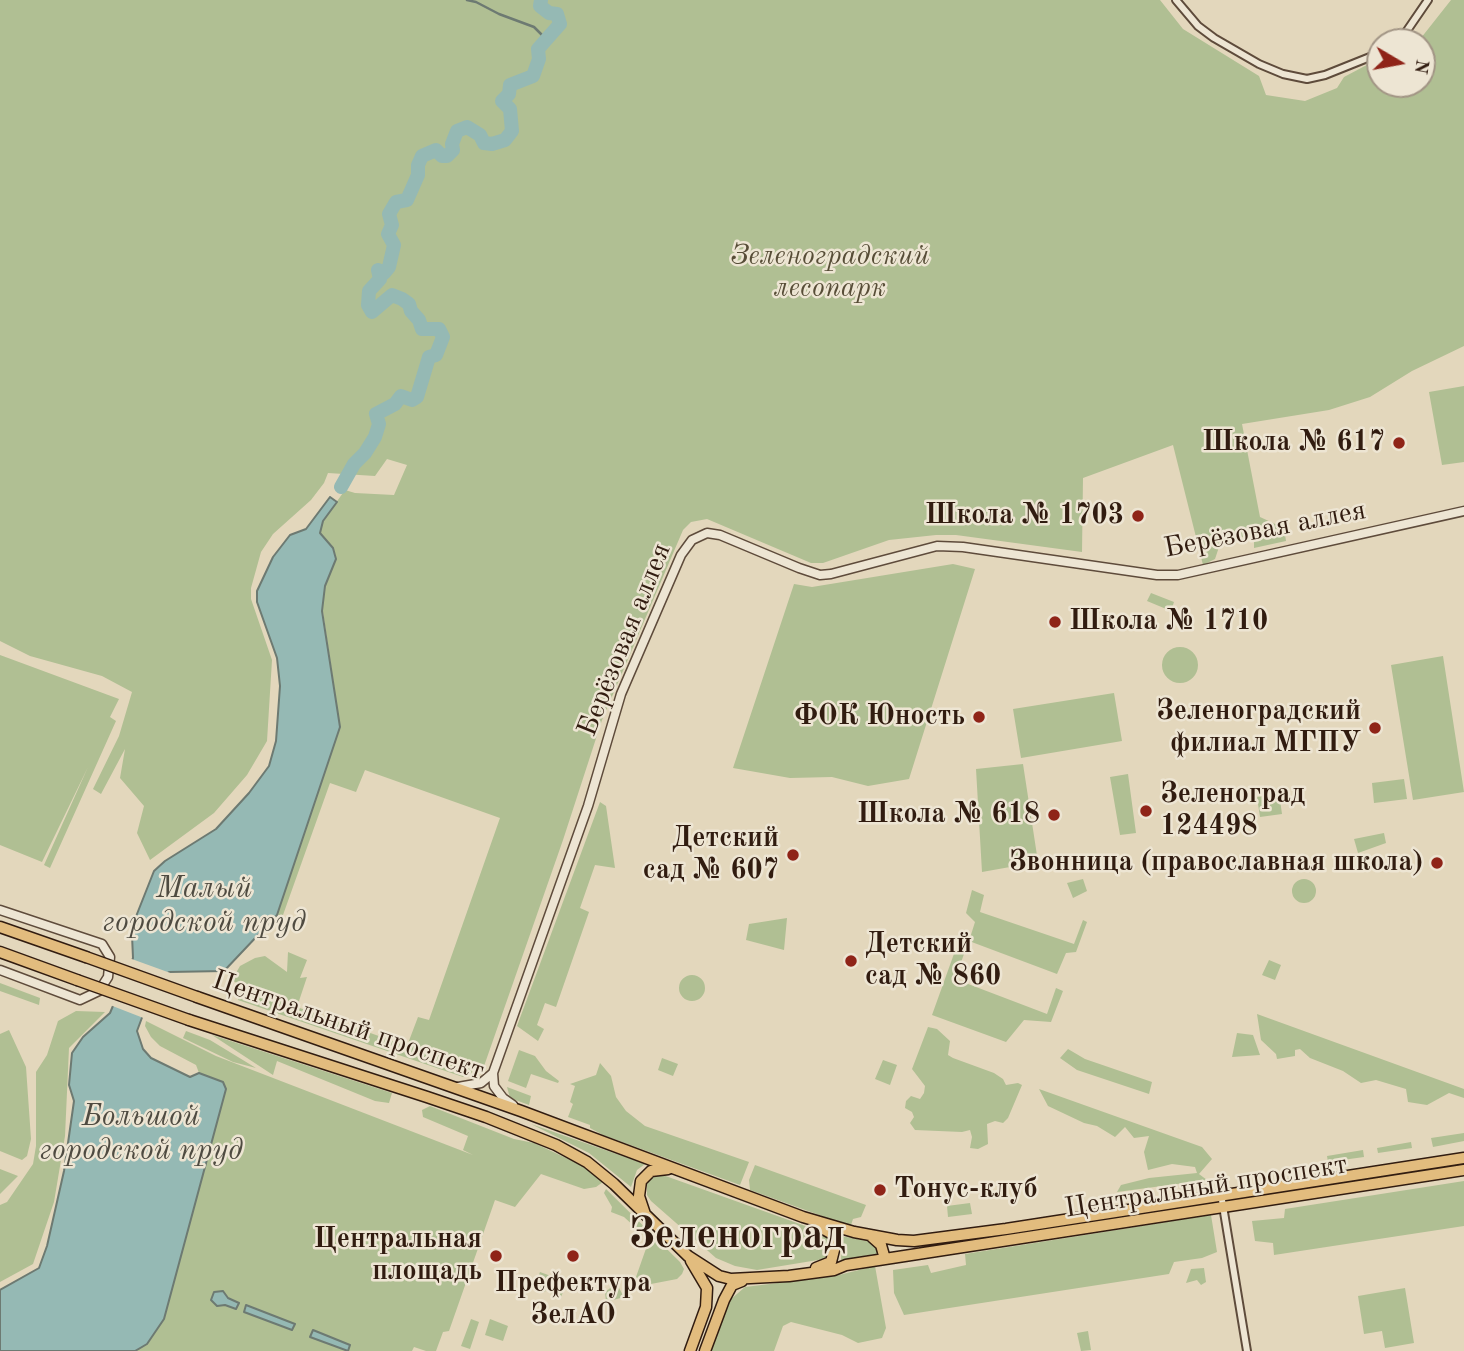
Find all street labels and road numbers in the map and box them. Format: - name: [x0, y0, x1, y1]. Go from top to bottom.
- street label: Берёзовая аллея: [1161, 494, 1369, 566]
- street label: Берёзовая аллея: [571, 539, 679, 741]
- street label: Центральный проспект: [207, 964, 489, 1088]
- street label: Центральный проспект: [1062, 1148, 1350, 1226]

